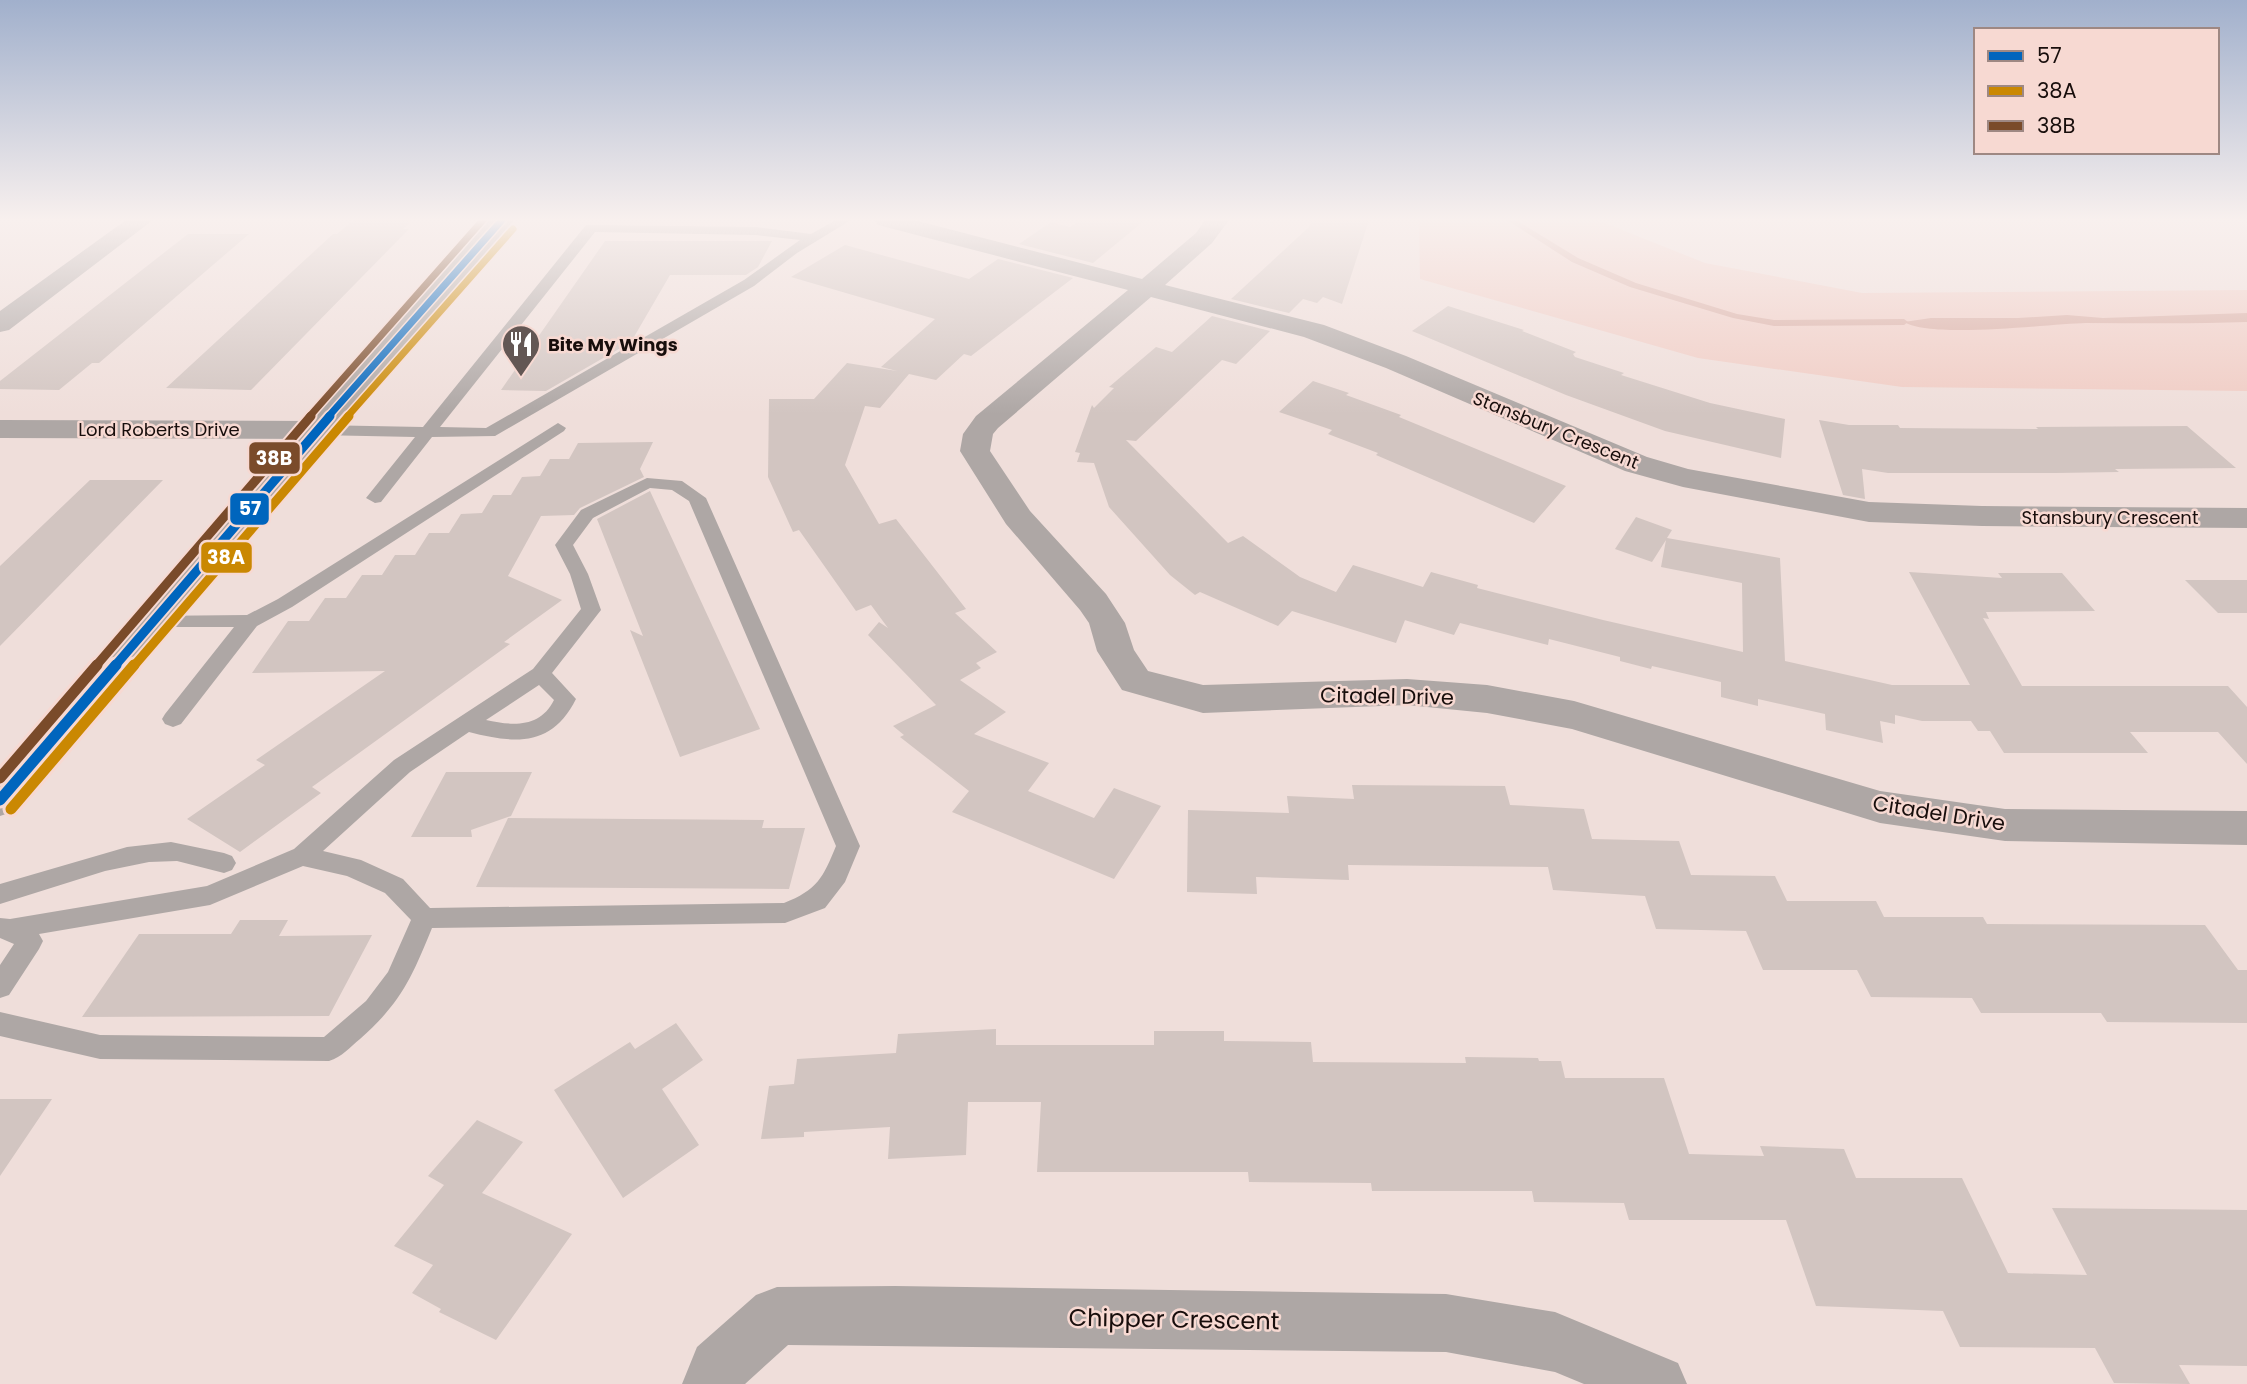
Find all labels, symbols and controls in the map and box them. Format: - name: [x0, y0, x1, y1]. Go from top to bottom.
- legend: [1974, 28, 2219, 154]
- text: 57: [2037, 41, 2062, 70]
- text: 38A: [2037, 76, 2077, 105]
- text: 38B: [2037, 111, 2076, 140]
- restaurant icon: Bite My Wings: [500, 323, 542, 378]
- place label: Bite My Wings: [548, 332, 678, 357]
- street label: Stansbury Crescent: [1469, 385, 1643, 475]
- street label: Lord Roberts Drive: [78, 417, 240, 442]
- line badge: 38B: [248, 441, 301, 475]
- text: 38B: [256, 445, 292, 472]
- line badge: 57: [229, 492, 270, 526]
- text: 57: [239, 495, 261, 522]
- street label: Stansbury Crescent: [2022, 505, 2198, 530]
- line badge: 38A: [200, 541, 253, 574]
- text: 38A: [207, 544, 245, 571]
- street label: Citadel Drive: [1320, 680, 1454, 712]
- street label: Citadel Drive: [1871, 788, 2007, 838]
- street label: Chipper Crescent: [1068, 1301, 1280, 1337]

